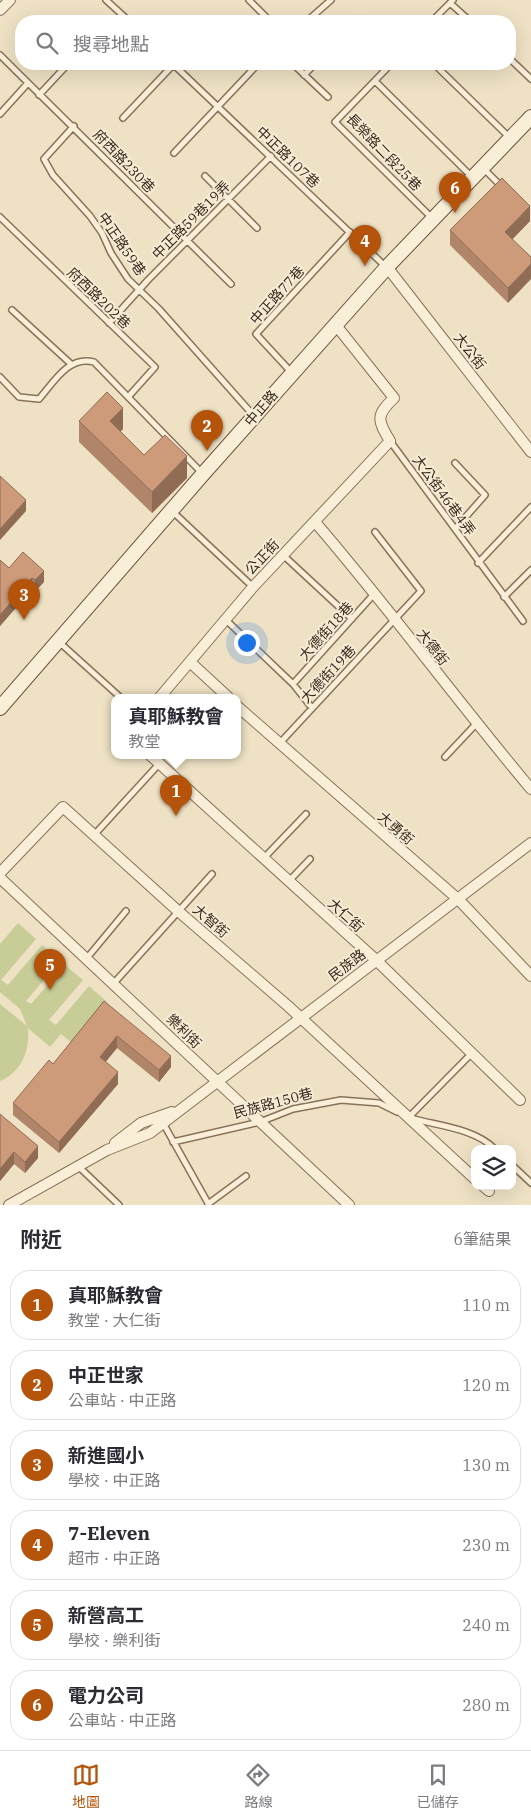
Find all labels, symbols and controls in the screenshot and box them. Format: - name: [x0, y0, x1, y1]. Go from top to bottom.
- search box: [15, 15, 516, 70]
- icon: search: [33, 29, 61, 57]
- text: 搜尋地點: [73, 32, 149, 56]
- street label: 長榮路二段25巷: [343, 109, 425, 195]
- street label: 中正路107巷: [253, 122, 323, 192]
- street label: 府西路230巷: [89, 126, 159, 196]
- pin: 6: [439, 172, 471, 213]
- street label: 中正路59巷19弄: [148, 177, 234, 263]
- street label: 中正路59巷: [94, 209, 150, 279]
- pin: 4: [349, 225, 381, 266]
- street label: 中正路77巷: [246, 262, 308, 328]
- street label: 府西路202巷: [64, 263, 134, 333]
- street label: 大公街: [450, 329, 490, 373]
- street label: 中正路: [240, 386, 282, 430]
- pin: 2: [191, 410, 223, 451]
- street label: 大公街46巷4弄: [409, 451, 479, 539]
- street label: 公正街: [241, 536, 283, 578]
- pin: 3: [8, 579, 40, 620]
- street label: 大德街18巷: [295, 598, 357, 664]
- street label: 大德街: [413, 625, 453, 669]
- your location: [234, 630, 260, 656]
- street label: 大德街19巷: [297, 641, 359, 707]
- popup: [111, 694, 241, 759]
- text: 真耶穌教會: [128, 704, 224, 728]
- text: 教堂: [128, 731, 161, 751]
- pin: 1: [160, 775, 192, 816]
- street label: 大勇街: [374, 807, 418, 849]
- street label: 大仁街: [324, 894, 368, 936]
- street label: 大智街: [189, 900, 233, 942]
- street label: 民族路: [325, 945, 369, 985]
- pin: 5: [34, 949, 66, 990]
- street label: 樂利街: [163, 1010, 205, 1052]
- street label: 民族路150巷: [231, 1084, 315, 1122]
- map controls: [471, 1145, 516, 1190]
- button: layers: [471, 1145, 516, 1190]
- text: 附近: [20, 1225, 62, 1253]
- text: 6筆結果: [453, 1229, 511, 1249]
- text: 真耶穌教會: [68, 1283, 163, 1307]
- text: 1: [32, 1295, 42, 1315]
- text: 110 m: [462, 1295, 510, 1315]
- text: 教堂 · 大仁街: [68, 1310, 161, 1330]
- text: 中正世家: [68, 1363, 144, 1387]
- text: 2: [32, 1375, 42, 1395]
- text: 120 m: [462, 1375, 510, 1395]
- text: 公車站 · 中正路: [68, 1390, 177, 1410]
- text: 新進國小: [68, 1443, 144, 1467]
- text: 3: [32, 1455, 42, 1475]
- text: 130 m: [462, 1455, 510, 1475]
- text: 學校 · 中正路: [68, 1470, 161, 1490]
- text: 7-Eleven: [68, 1521, 150, 1545]
- text: 4: [32, 1535, 42, 1555]
- text: 230 m: [462, 1535, 510, 1555]
- text: 超市 · 中正路: [68, 1548, 161, 1568]
- text: 新營高工: [68, 1603, 144, 1627]
- text: 5: [32, 1615, 42, 1635]
- text: 240 m: [462, 1615, 510, 1635]
- text: 學校 · 樂利街: [68, 1630, 161, 1650]
- text: 電力公司: [68, 1683, 144, 1707]
- text: 6: [32, 1695, 42, 1715]
- text: 280 m: [462, 1695, 510, 1715]
- text: 公車站 · 中正路: [68, 1710, 177, 1730]
- tab: 地圖: [72, 1761, 100, 1811]
- tab: 路線: [244, 1761, 272, 1811]
- tab: 已儲存: [417, 1761, 459, 1811]

